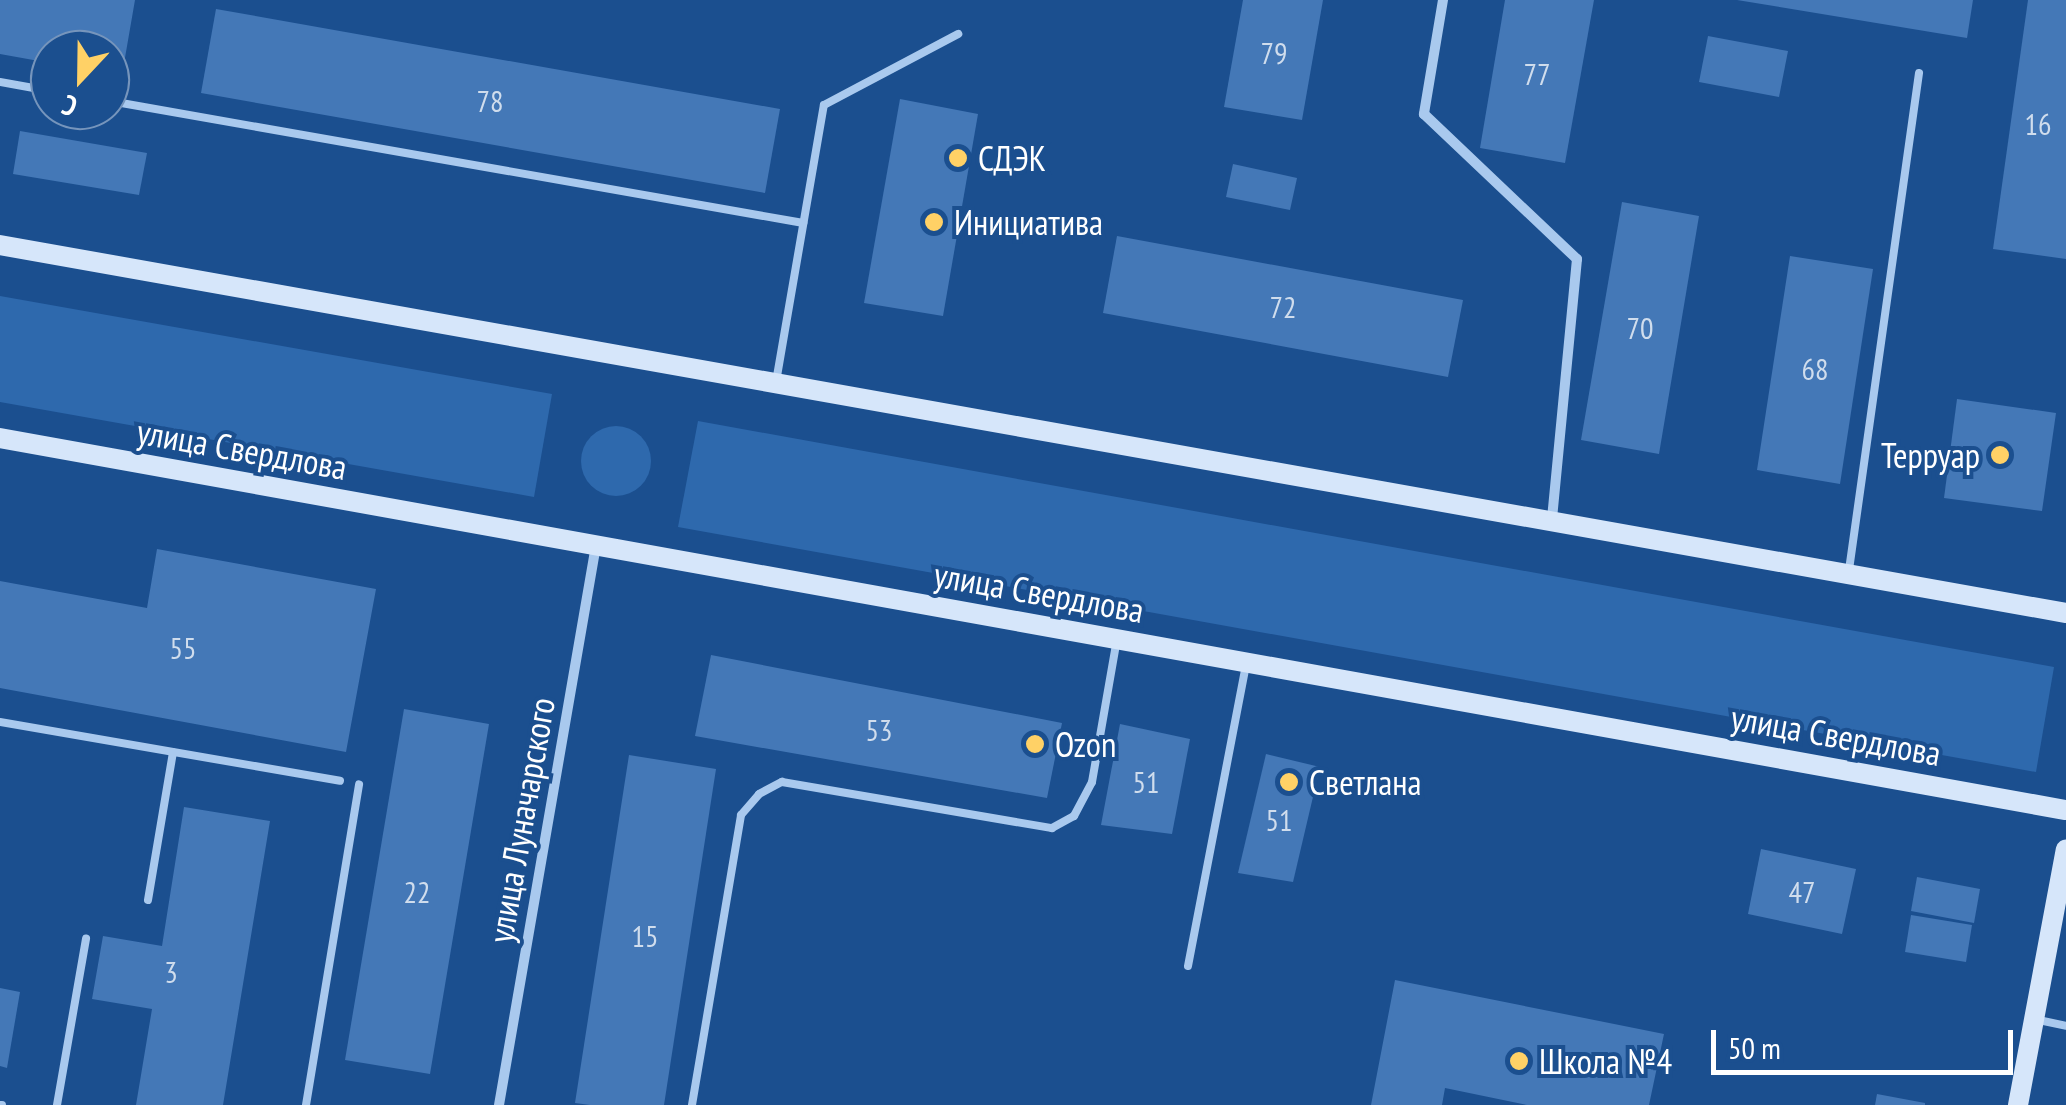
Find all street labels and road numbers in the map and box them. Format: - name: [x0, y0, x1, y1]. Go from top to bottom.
- street label: улица Свердлова: [134, 410, 350, 488]
- street label: улица Свердлова: [931, 553, 1147, 631]
- street label: улица Луначарского: [479, 694, 563, 946]
- street label: улица Свердлова: [1728, 696, 1944, 774]

